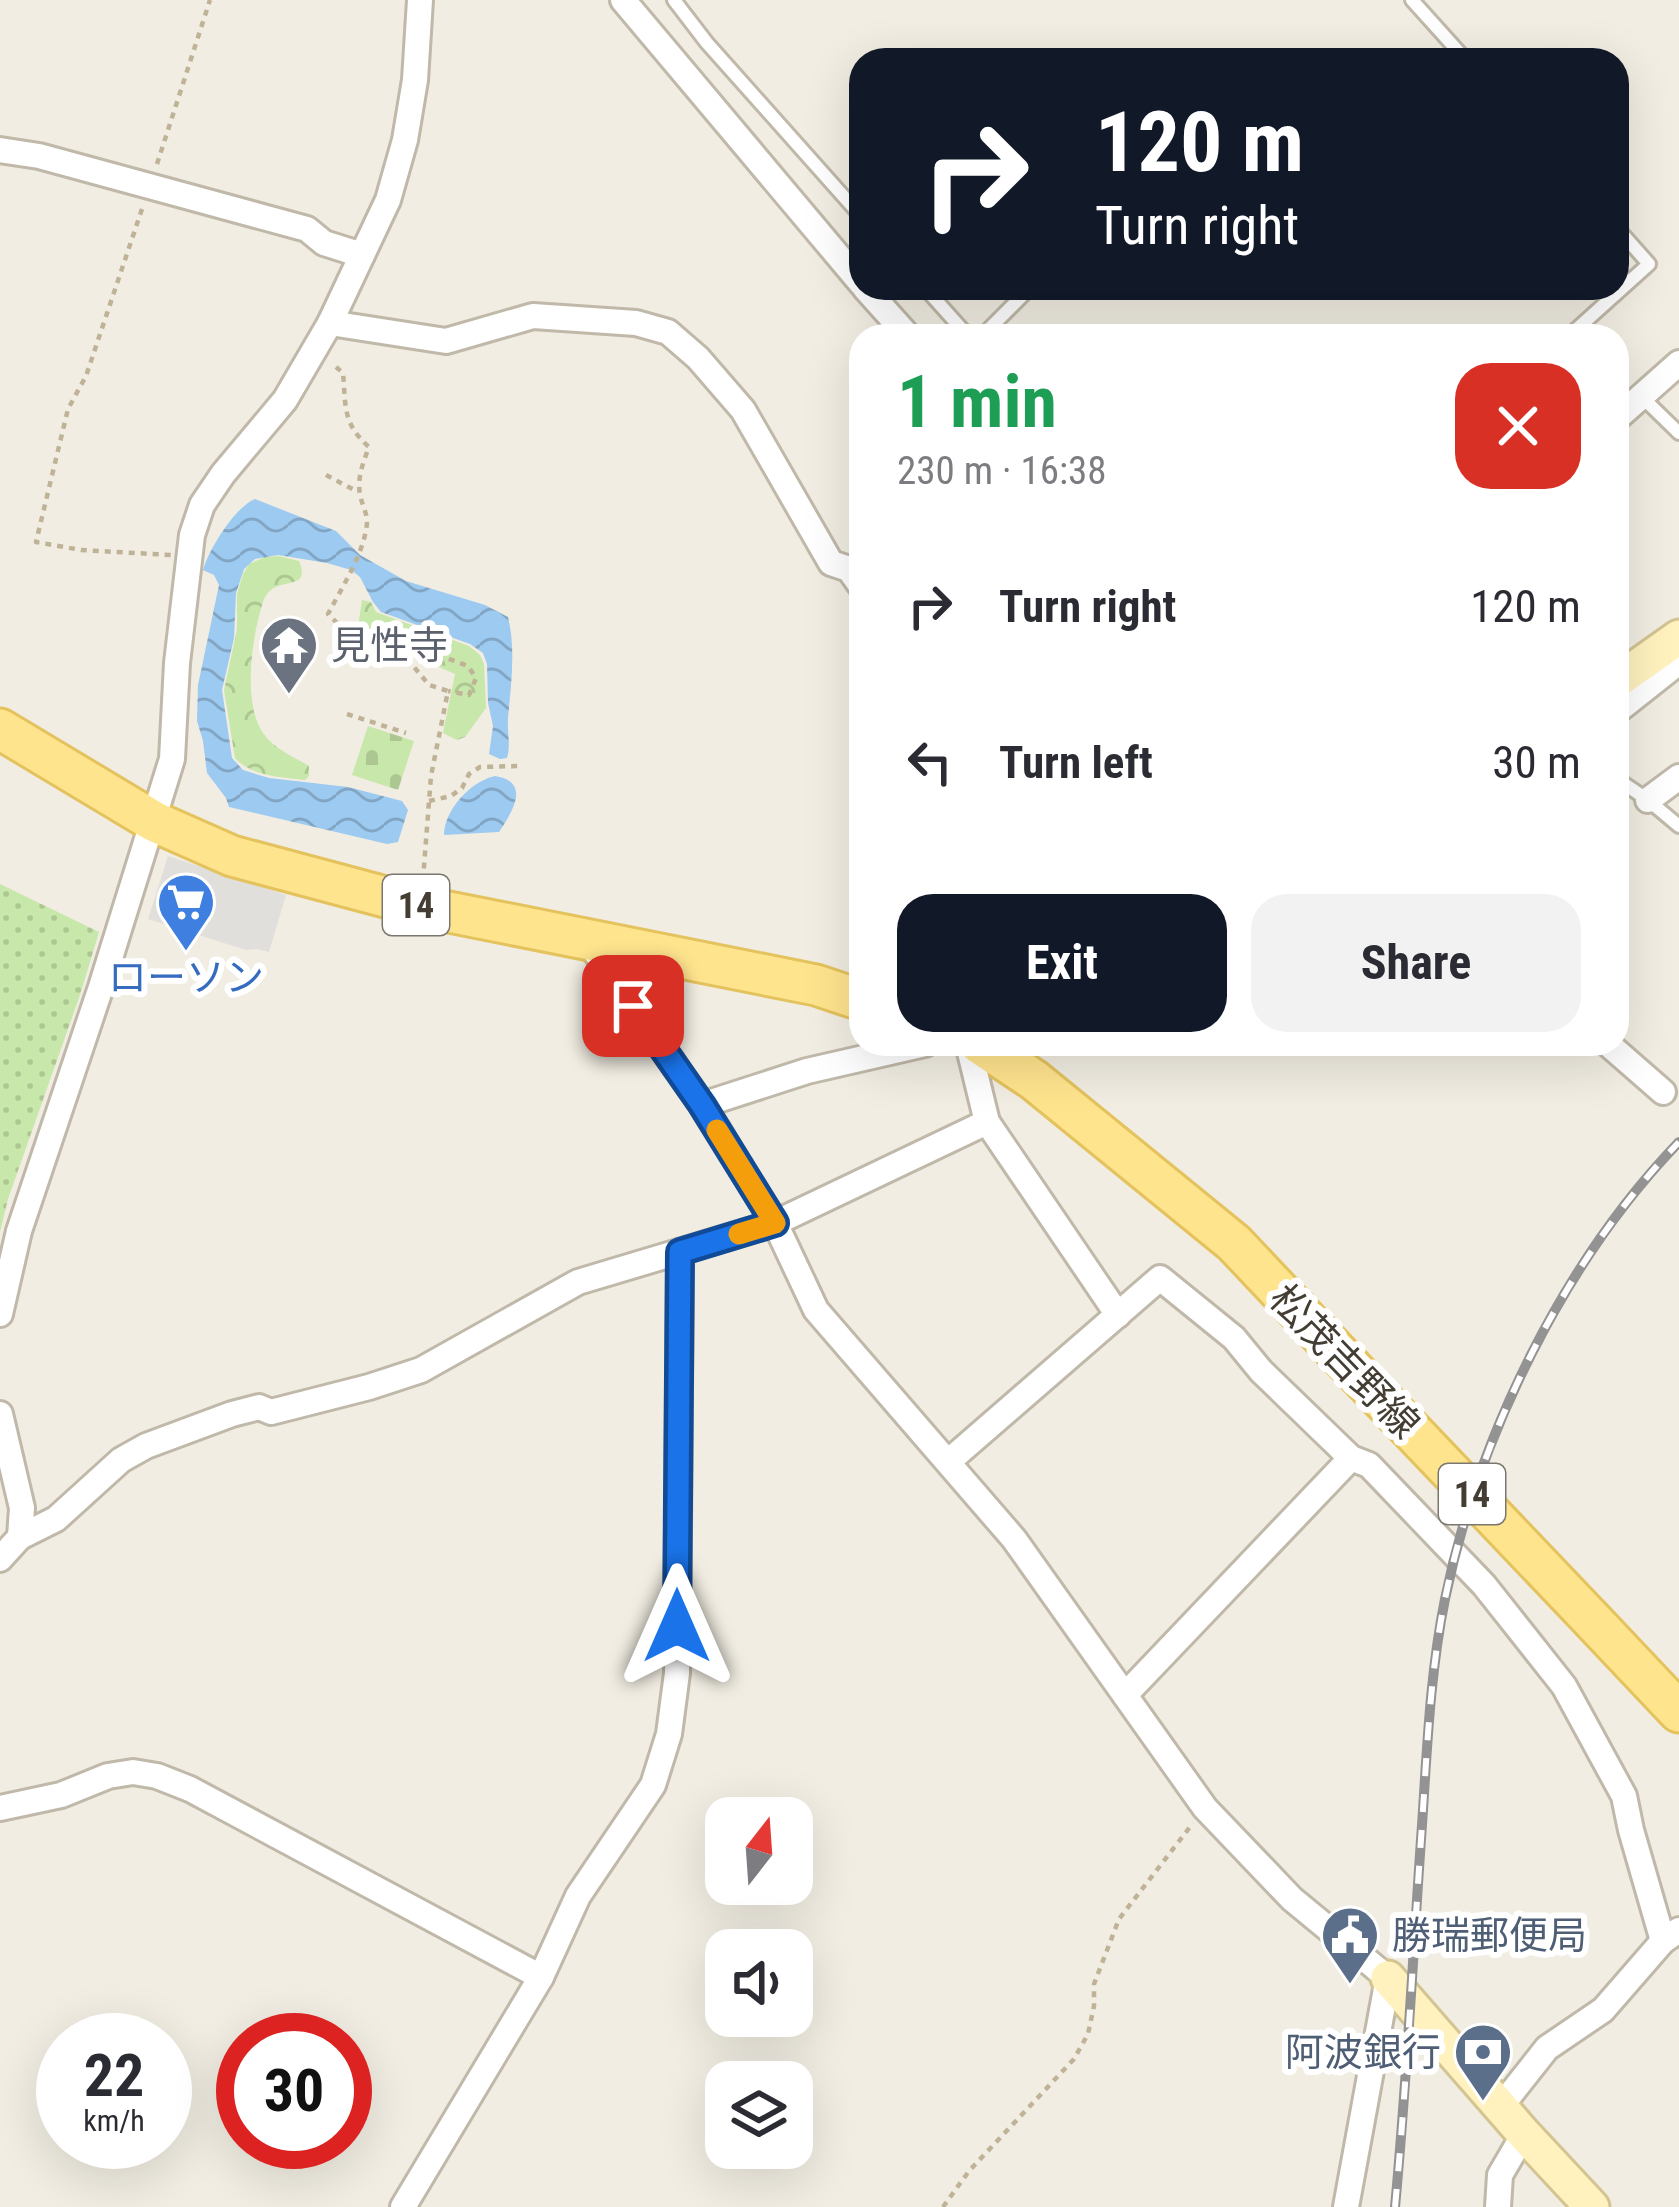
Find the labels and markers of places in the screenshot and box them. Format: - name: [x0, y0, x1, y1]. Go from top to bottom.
- temple icon: 見性寺: [258, 614, 320, 696]
- place label: 見性寺: [331, 623, 448, 669]
- supermarket icon: ローソン: [155, 871, 217, 953]
- place label: ローソン: [108, 955, 264, 1001]
- pin: [582, 955, 684, 1057]
- public building icon: 勝瑞郵便局: [1319, 1904, 1381, 1986]
- place label: 勝瑞郵便局: [1392, 1913, 1587, 1959]
- bank icon: 阿波銀行: [1452, 2021, 1514, 2103]
- place label: 阿波銀行: [1285, 2030, 1441, 2076]

